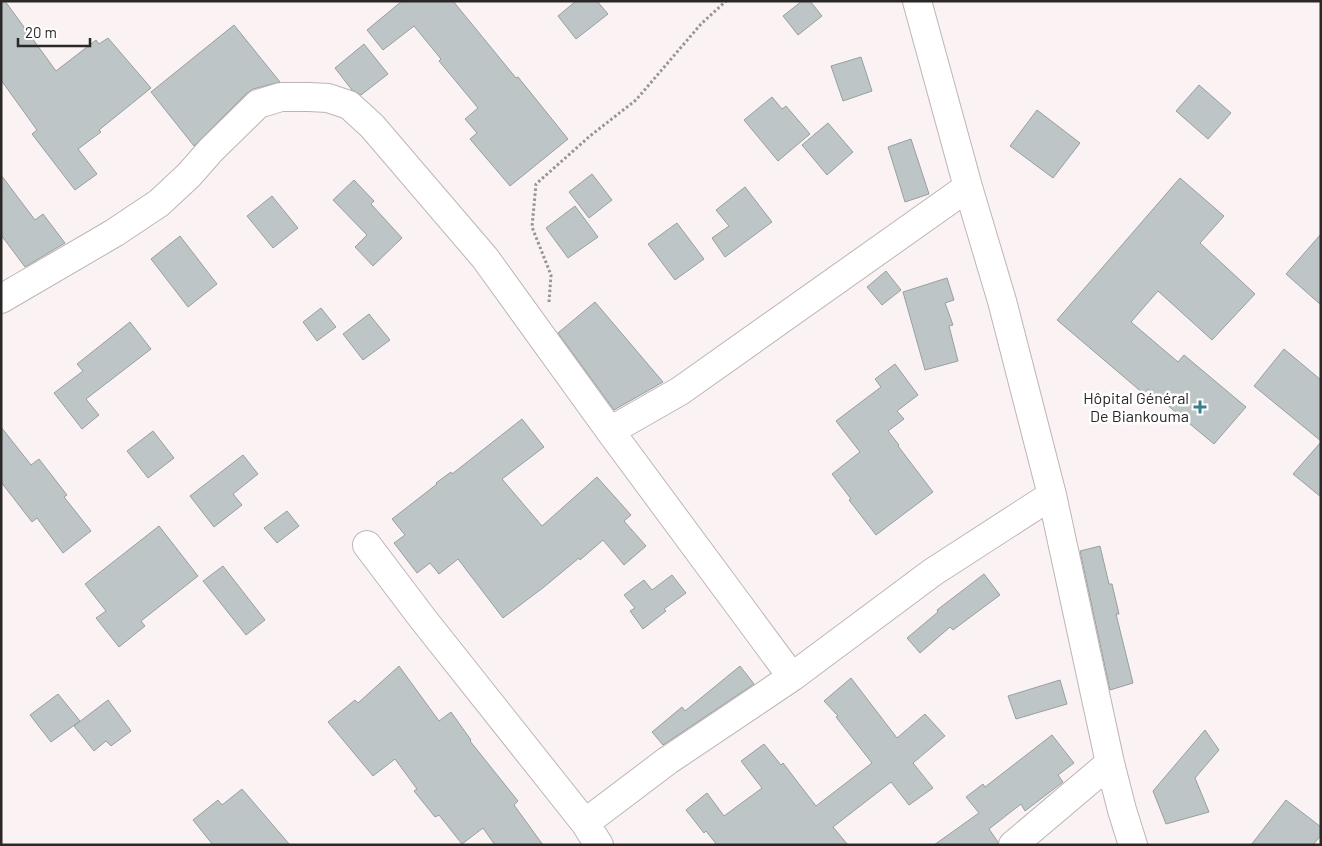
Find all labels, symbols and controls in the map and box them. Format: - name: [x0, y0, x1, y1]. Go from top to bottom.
- scale bar: [18, 15, 90, 47]
- text: 20 m: [25, 23, 57, 41]
- place label: Hôpital Général De Biankouma: [1083, 388, 1189, 425]
- marker: Hôpital Général De Biankouma: [1193, 400, 1207, 414]

